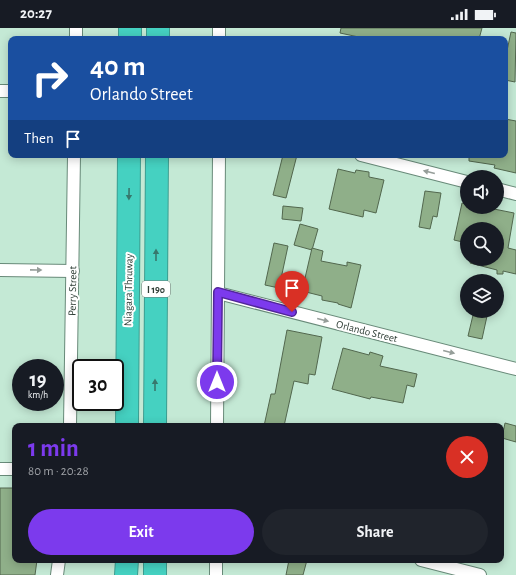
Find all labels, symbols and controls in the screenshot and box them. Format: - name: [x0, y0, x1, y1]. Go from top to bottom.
- text: 20:27: [20, 6, 52, 21]
- icon: right: [24, 52, 76, 104]
- text: 40 m: [90, 53, 146, 81]
- text: Orlando Street: [90, 86, 193, 104]
- icon: arrive: [62, 128, 84, 150]
- text: Then: [24, 131, 54, 146]
- one-way arrow: [423, 169, 435, 175]
- map controls: [460, 170, 504, 318]
- button: sound: [460, 170, 504, 214]
- one-way arrow: [125, 188, 132, 200]
- button: search: [460, 222, 504, 266]
- one-way arrow: [153, 248, 159, 261]
- street label: Niagara Thruway: [122, 253, 135, 326]
- street label: Perry Street: [67, 265, 78, 316]
- one-way arrow: [30, 267, 43, 273]
- pin: [275, 271, 309, 312]
- button: layers: [460, 274, 504, 318]
- icon: arrive: [281, 277, 303, 299]
- road number: I 190: [142, 281, 170, 297]
- one-way arrow: [317, 317, 330, 323]
- street label: Orlando Street: [335, 319, 399, 345]
- one-way arrow: [444, 349, 456, 355]
- speed limit sign: 30: [72, 359, 124, 411]
- position arrow: [196, 361, 238, 403]
- text: 19: [30, 370, 46, 390]
- one-way arrow: [152, 378, 158, 391]
- text: km/h: [28, 390, 48, 400]
- button: close: [446, 436, 488, 478]
- text: 1 min: [28, 437, 79, 461]
- text: 80 m · 20:28: [28, 465, 89, 478]
- button: Exit: [28, 509, 254, 555]
- button: Share: [262, 509, 488, 555]

